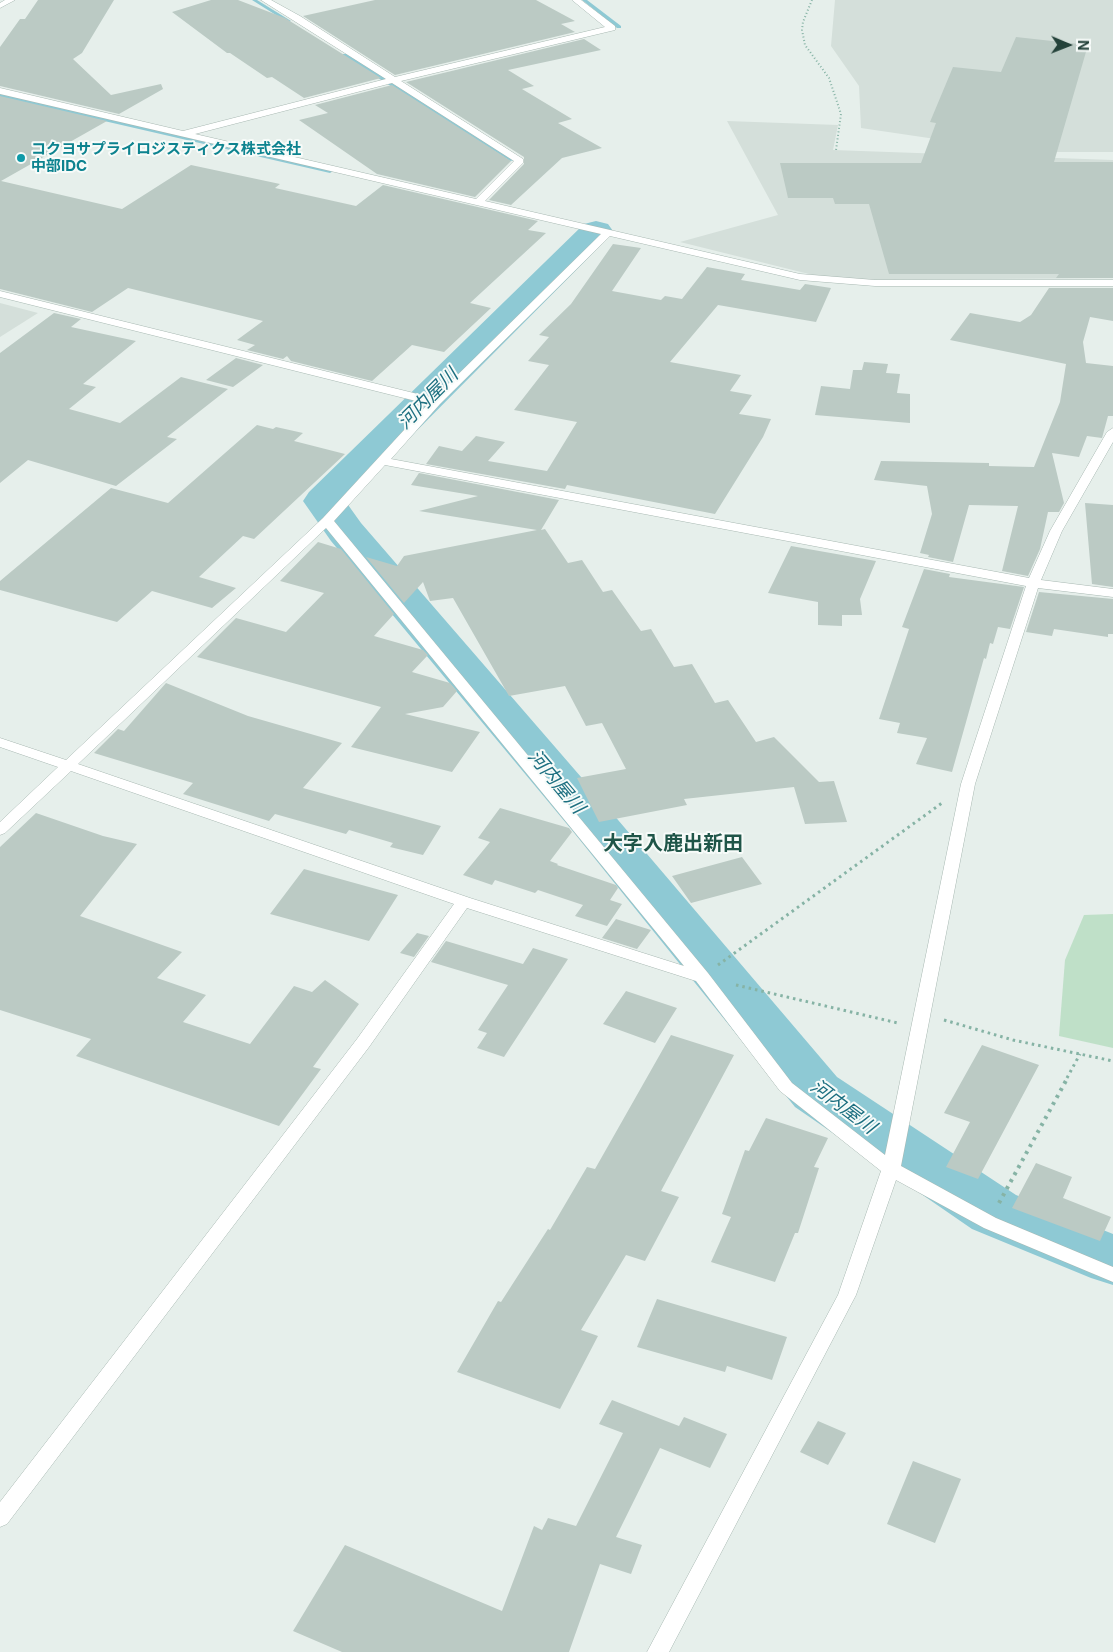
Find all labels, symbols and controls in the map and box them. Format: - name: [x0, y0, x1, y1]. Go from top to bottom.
- north arrow: [1043, 20, 1093, 70]
- text: N: [1075, 40, 1092, 51]
- place label: コクヨサプライロジスティクス株式会社 中部IDC: [31, 140, 301, 175]
- marker: コクヨサプライロジスティクス株式会社 中部IDC: [15, 152, 27, 164]
- water label: 河内屋川: [393, 364, 463, 434]
- water label: 河内屋川: [523, 746, 589, 818]
- district label: 大字入鹿出新田: [603, 832, 743, 856]
- water label: 河内屋川: [806, 1075, 880, 1139]

